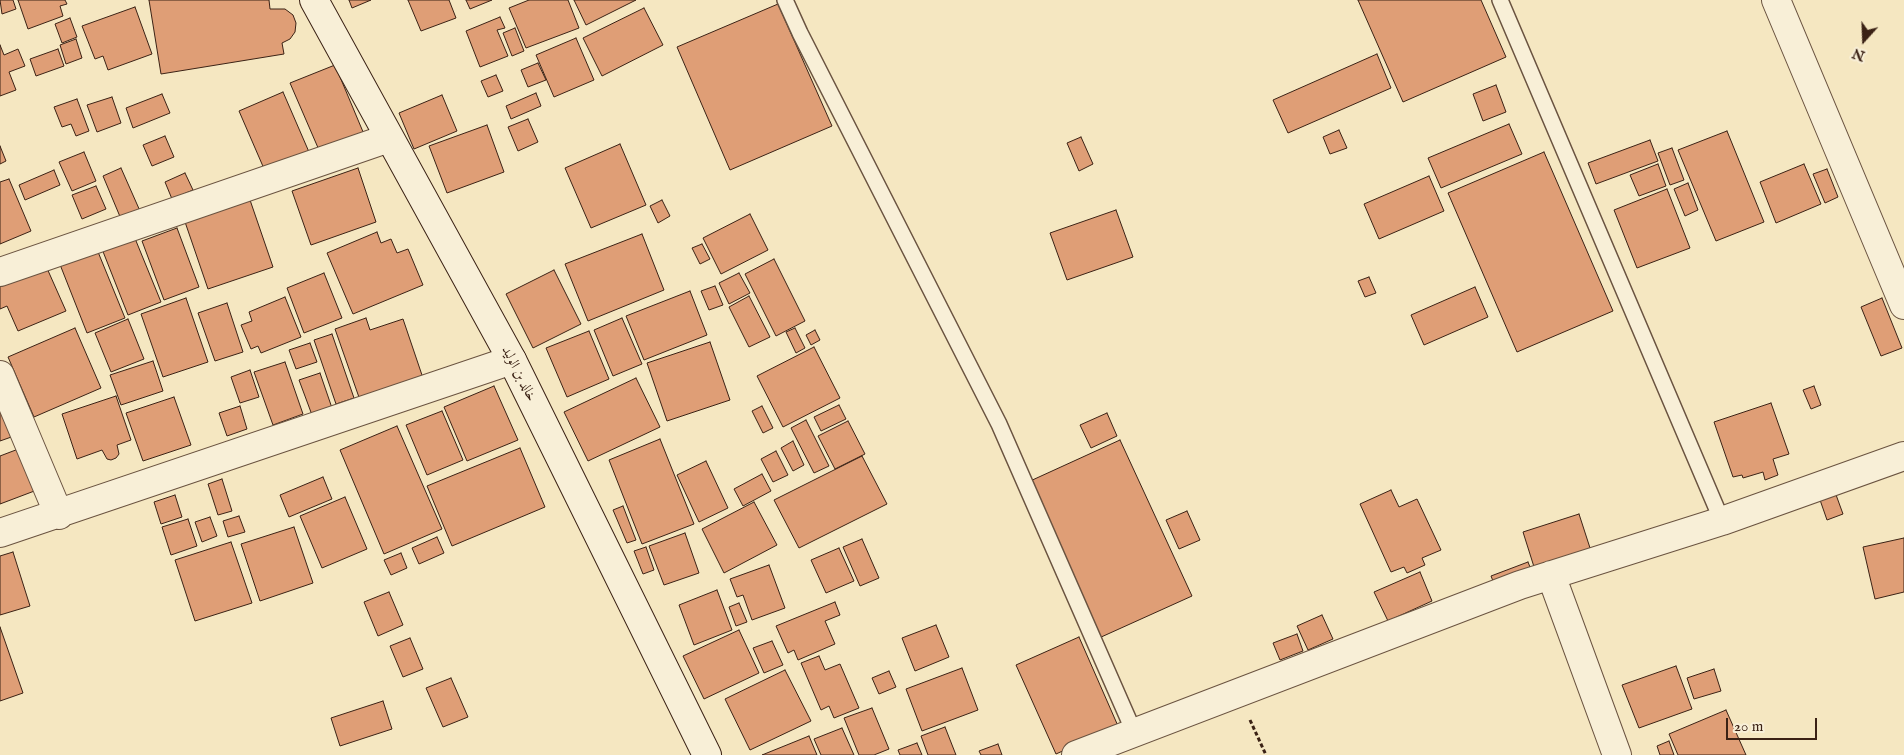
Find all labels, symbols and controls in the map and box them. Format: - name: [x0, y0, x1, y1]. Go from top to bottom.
- north arrow: [1839, 15, 1889, 65]
- text: N: [1850, 44, 1868, 65]
- street label: خالد بن الوليد: [497, 344, 539, 404]
- scale bar: [1729, 708, 1820, 740]
- text: 20 m: [1734, 717, 1763, 736]

